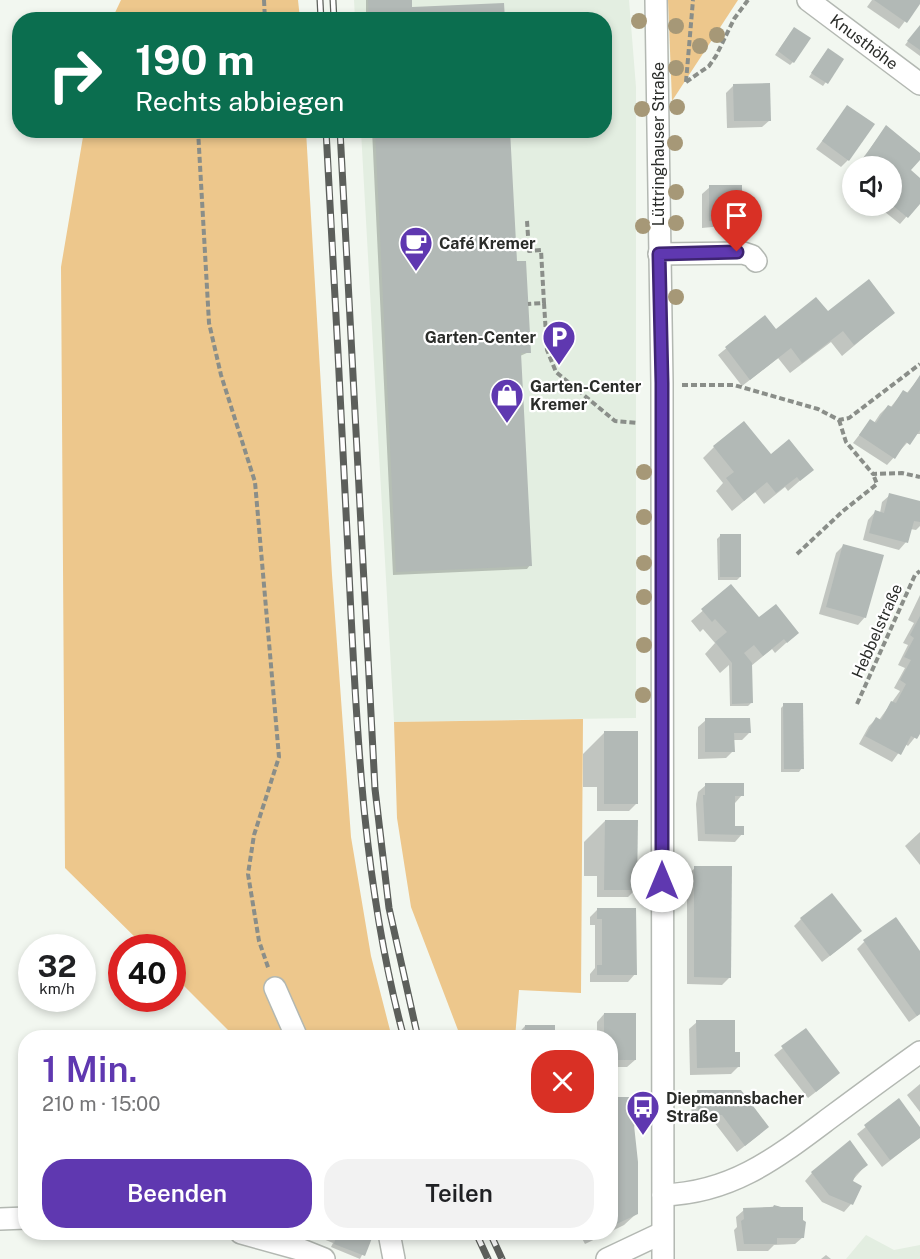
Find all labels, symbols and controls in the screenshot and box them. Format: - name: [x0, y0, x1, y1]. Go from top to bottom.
- street label: Knusthöhe: [826, 10, 902, 74]
- text: 190 m: [135, 35, 255, 84]
- icon: right: [36, 36, 114, 114]
- street label: Lüttringhauser Straße: [649, 62, 668, 226]
- text: Rechts abbiegen: [135, 85, 344, 117]
- map controls: [842, 156, 902, 216]
- button: sound: [842, 156, 902, 216]
- pin: [711, 190, 762, 252]
- icon: arrive: [720, 199, 753, 232]
- cafe icon: Café Kremer: [398, 225, 434, 272]
- place label: Café Kremer: [439, 234, 536, 253]
- parking icon: Garten-Center: [541, 319, 577, 366]
- place label: Garten-Center: [425, 328, 536, 347]
- shop icon: Garten-Center Kremer: [489, 377, 525, 424]
- place label: Garten-Center Kremer: [530, 377, 642, 414]
- street label: Hebbelstraße: [848, 581, 906, 681]
- position arrow: [630, 849, 694, 913]
- speed limit sign: 40: [108, 934, 186, 1012]
- text: 32: [37, 948, 77, 984]
- text: km/h: [39, 980, 75, 997]
- text: 1 Min.: [42, 1048, 138, 1090]
- button: close: [531, 1050, 594, 1113]
- bus stop icon: Diepmannsbacher Straße: [625, 1089, 661, 1136]
- place label: Diepmannsbacher Straße: [666, 1089, 805, 1126]
- text: 210 m · 15:00: [42, 1092, 160, 1116]
- button: Beenden: [42, 1159, 312, 1228]
- button: Teilen: [324, 1159, 594, 1228]

